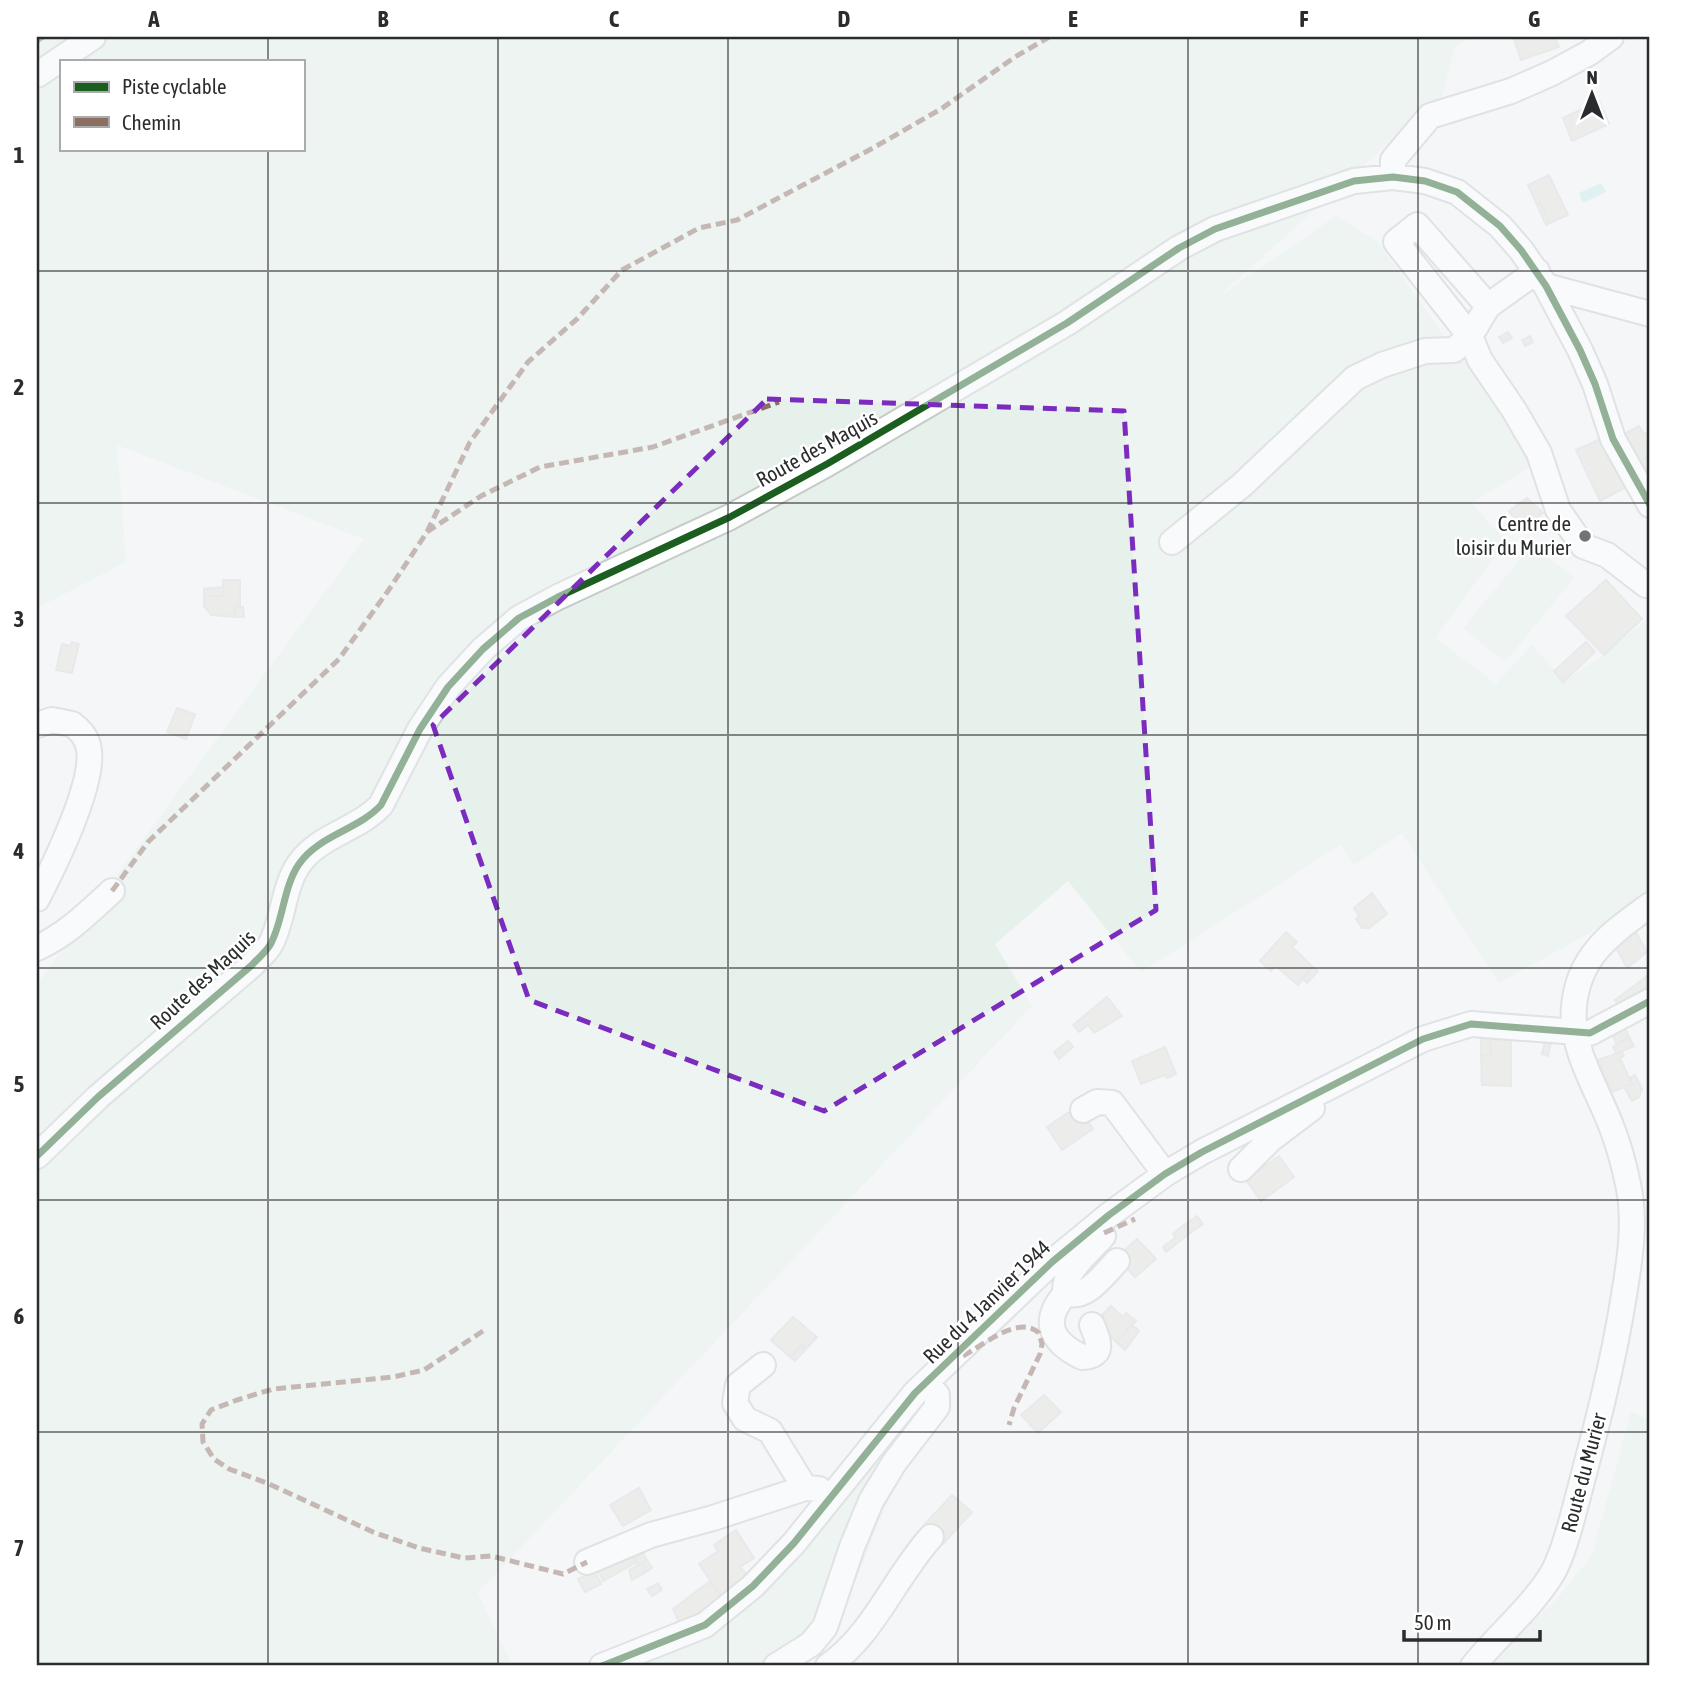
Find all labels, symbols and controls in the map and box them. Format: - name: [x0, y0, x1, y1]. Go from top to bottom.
- text: A: [147, 6, 160, 32]
- text: B: [378, 6, 389, 32]
- text: C: [609, 6, 620, 32]
- text: D: [838, 6, 851, 32]
- text: E: [1068, 6, 1078, 32]
- text: F: [1299, 6, 1309, 32]
- text: G: [1528, 6, 1540, 32]
- legend: [60, 60, 304, 150]
- north arrow: [1558, 60, 1628, 130]
- text: N: [1586, 66, 1598, 88]
- text: Piste cyclable: [122, 74, 227, 98]
- text: Chemin: [122, 110, 181, 134]
- text: 1: [14, 142, 25, 168]
- text: 2: [14, 374, 24, 400]
- street label: Route des Maquis: [752, 405, 881, 491]
- place label: Centre de loisir du Murier: [1456, 511, 1572, 559]
- marker: Centre de loisir du Murier: [1577, 528, 1593, 544]
- text: 3: [14, 606, 24, 632]
- text: 4: [13, 838, 25, 864]
- street label: Route des Maquis: [145, 925, 260, 1034]
- text: 5: [14, 1071, 25, 1097]
- street label: Rue du 4 Janvier 1944: [918, 1235, 1055, 1368]
- text: 6: [14, 1303, 25, 1329]
- street label: Route du Murier: [1556, 1410, 1611, 1535]
- text: 7: [14, 1535, 24, 1561]
- scale bar: [1404, 1598, 1540, 1642]
- text: 50 m: [1414, 1610, 1452, 1634]

